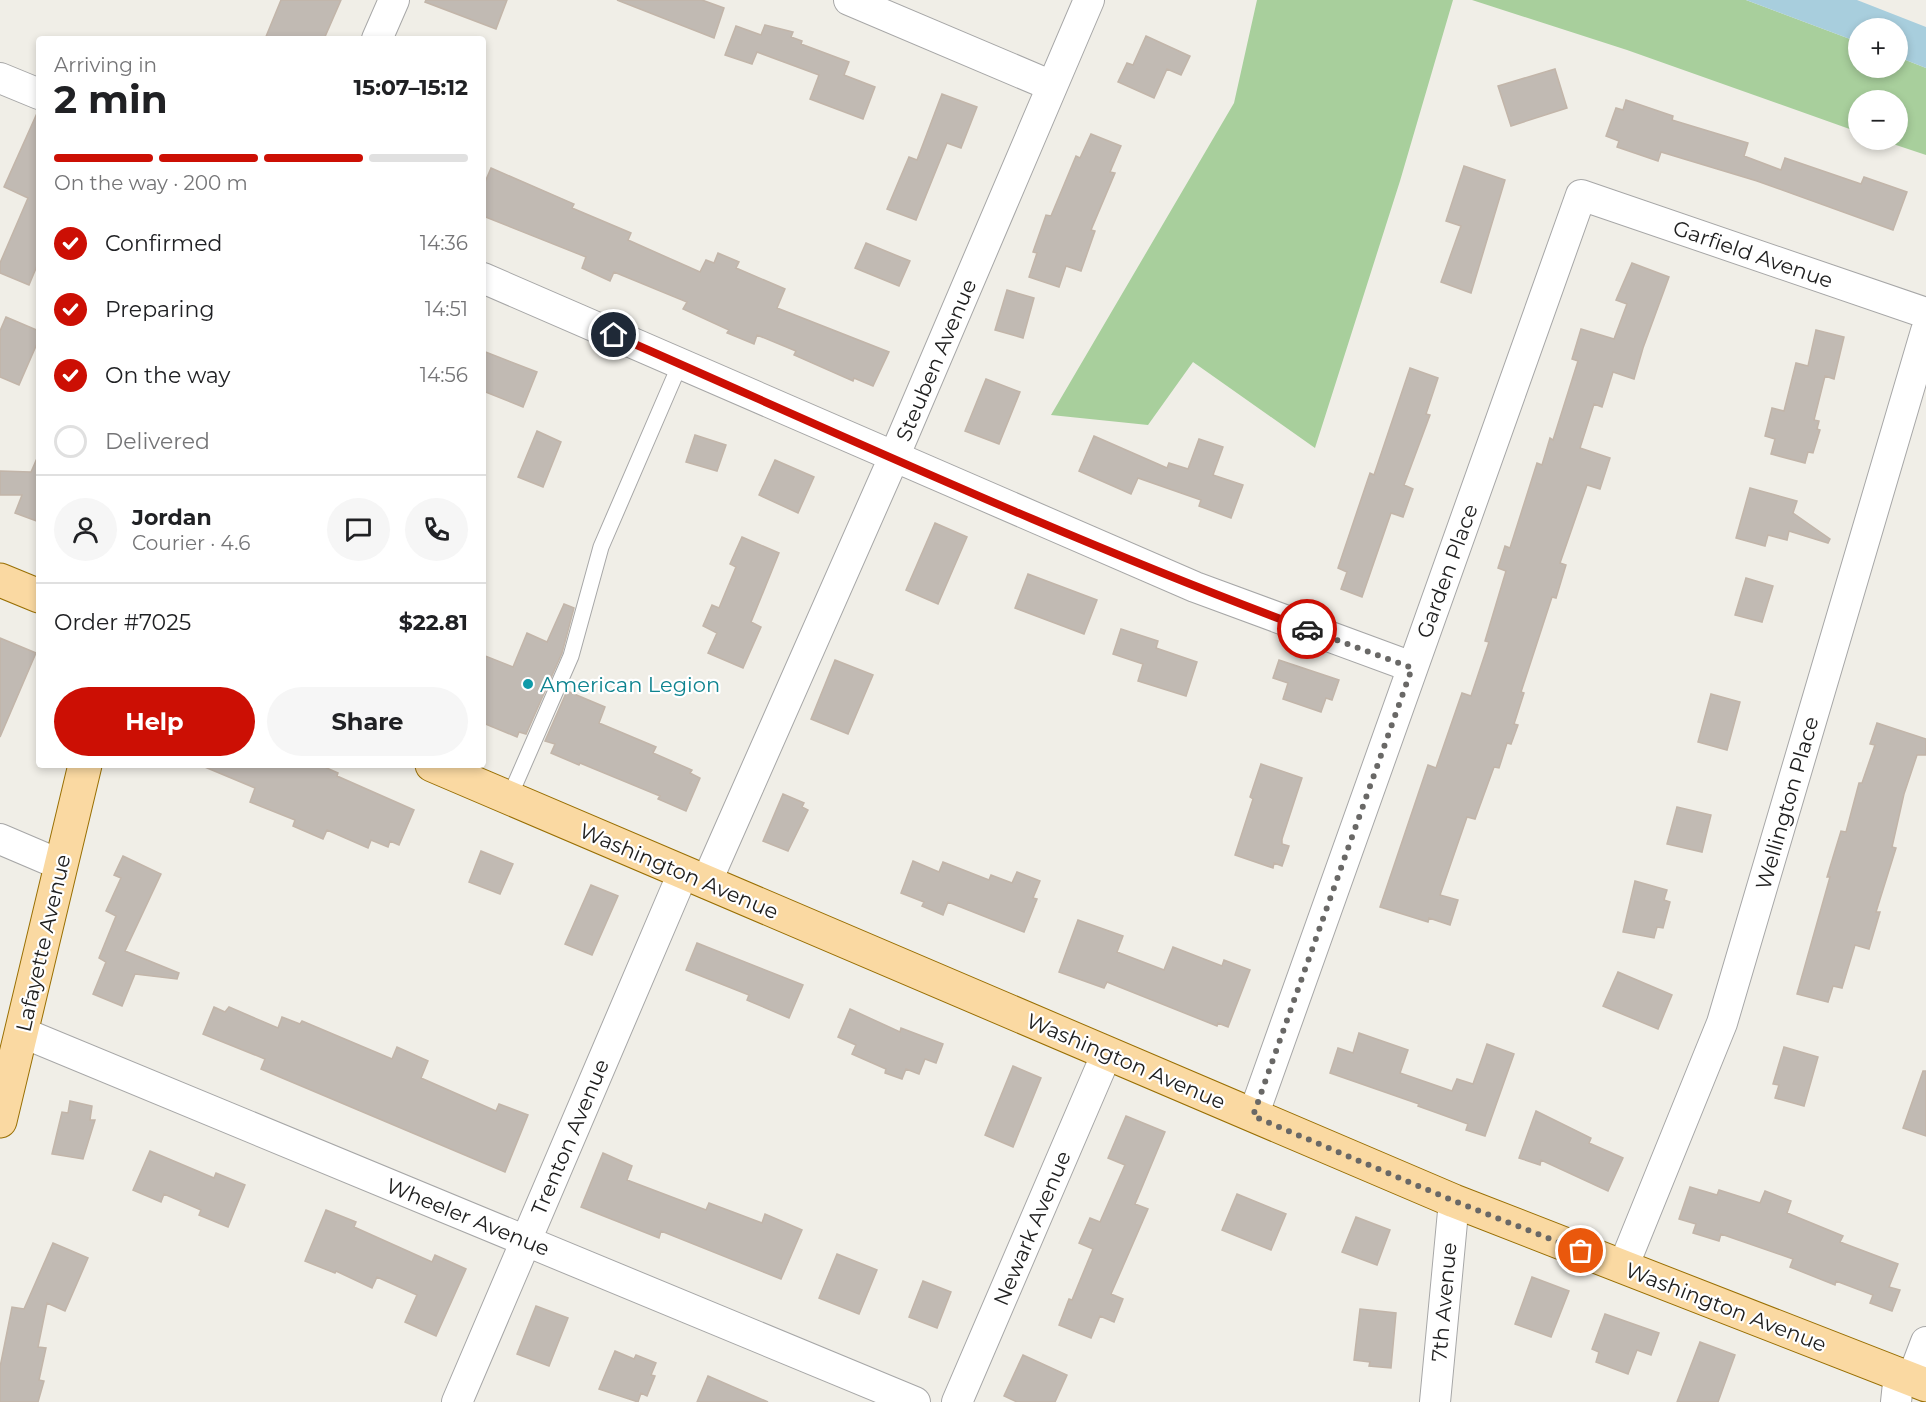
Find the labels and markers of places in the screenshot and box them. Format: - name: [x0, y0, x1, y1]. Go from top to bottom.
- pin: [588, 309, 639, 360]
- place label: American Legion: [540, 672, 720, 697]
- marker: American Legion: [521, 677, 535, 691]
- pin: [1555, 1225, 1606, 1276]

